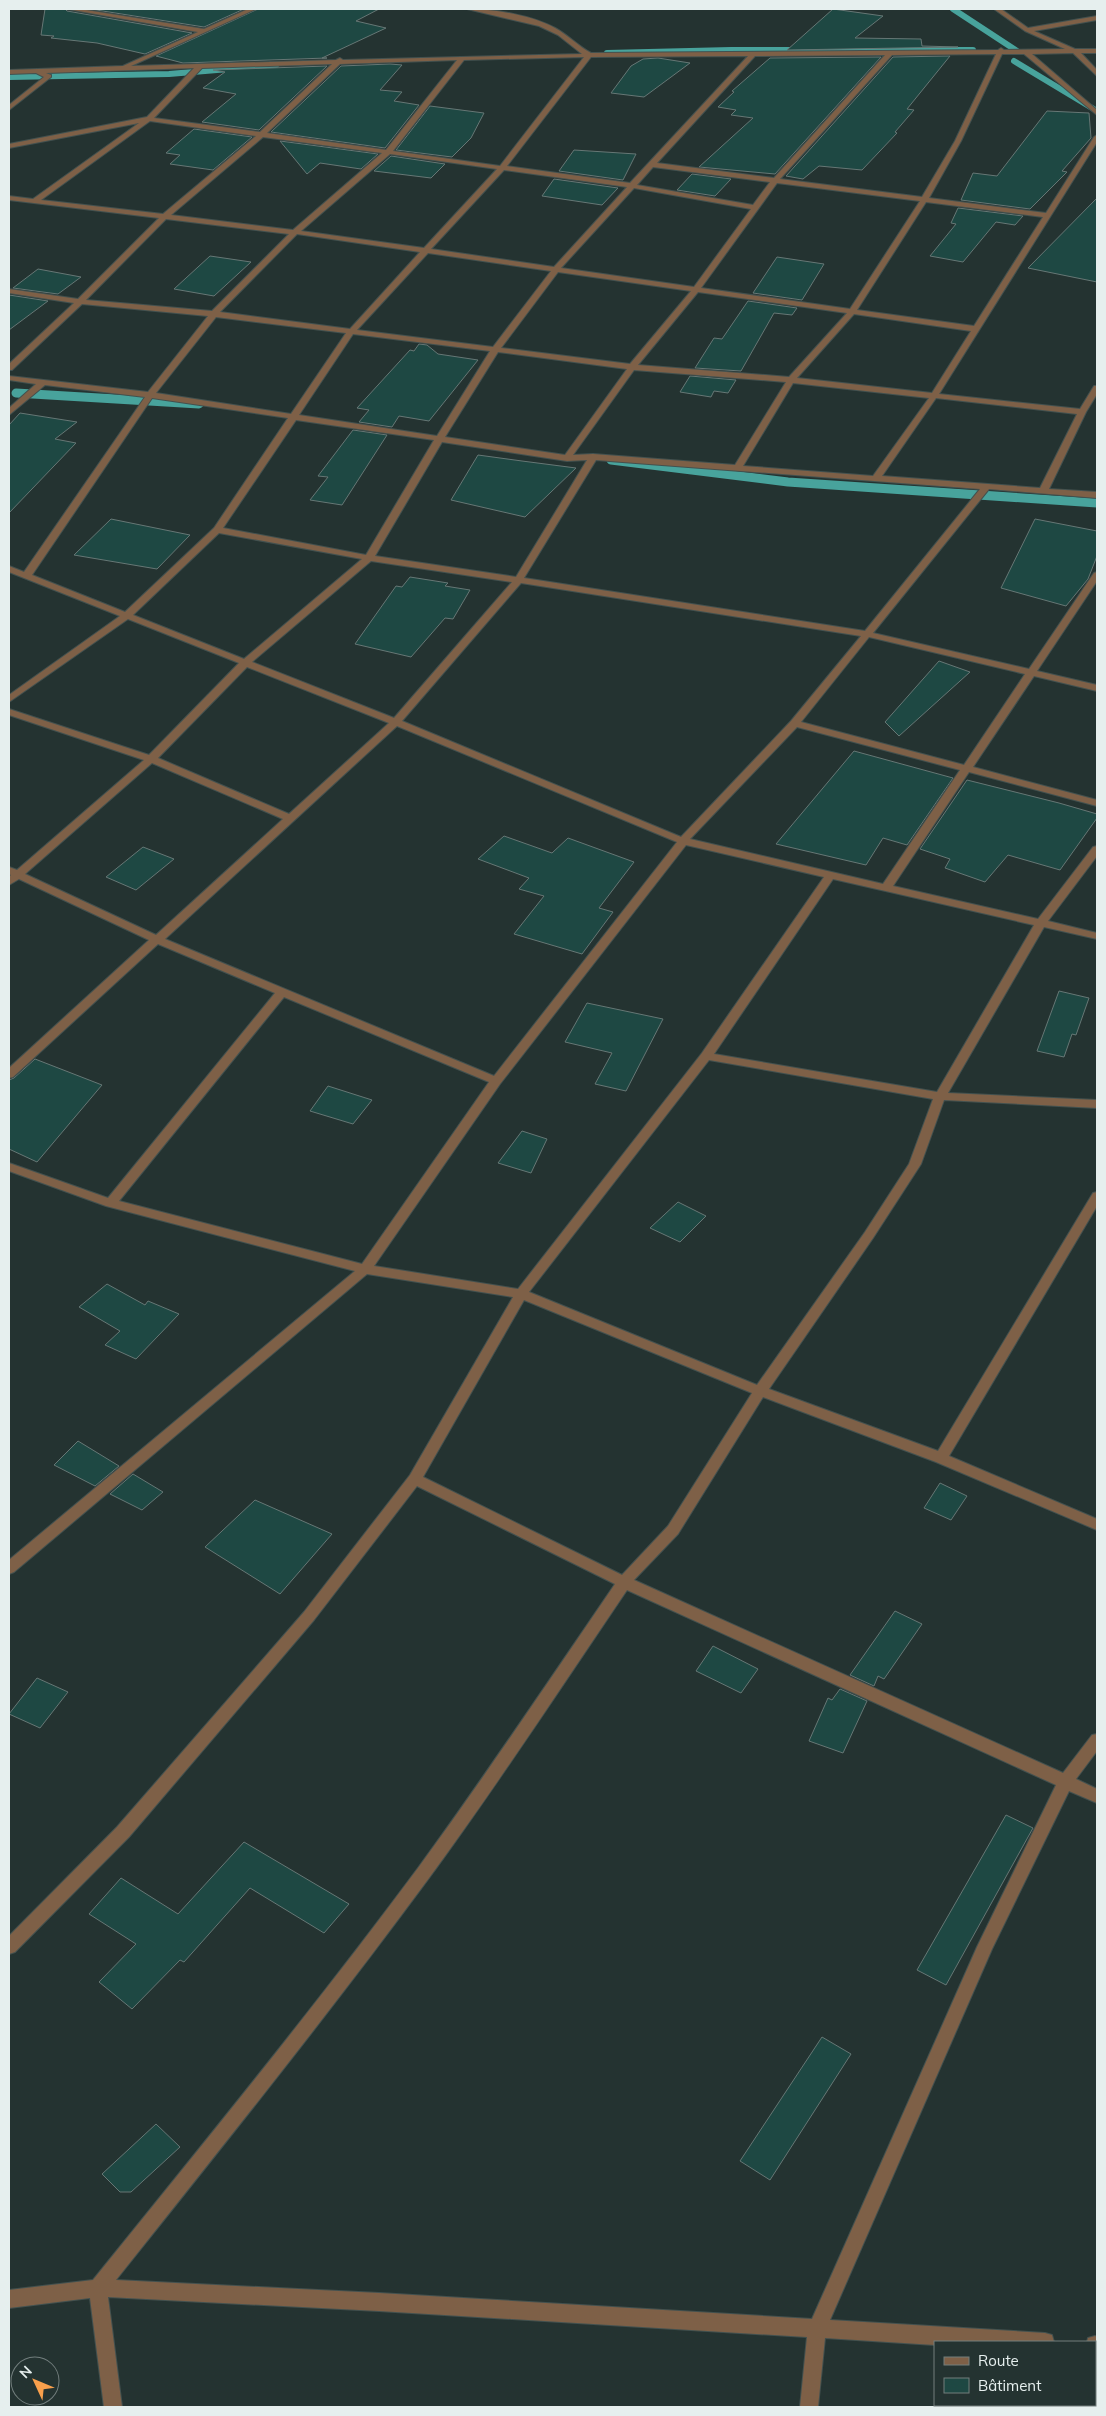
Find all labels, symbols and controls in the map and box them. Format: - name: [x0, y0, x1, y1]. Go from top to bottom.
- legend: [934, 2341, 1096, 2406]
- text: Route: [978, 2351, 1019, 2370]
- north arrow: [10, 2356, 60, 2406]
- text: N: [16, 2362, 36, 2382]
- text: Bâtiment: [978, 2376, 1041, 2395]

